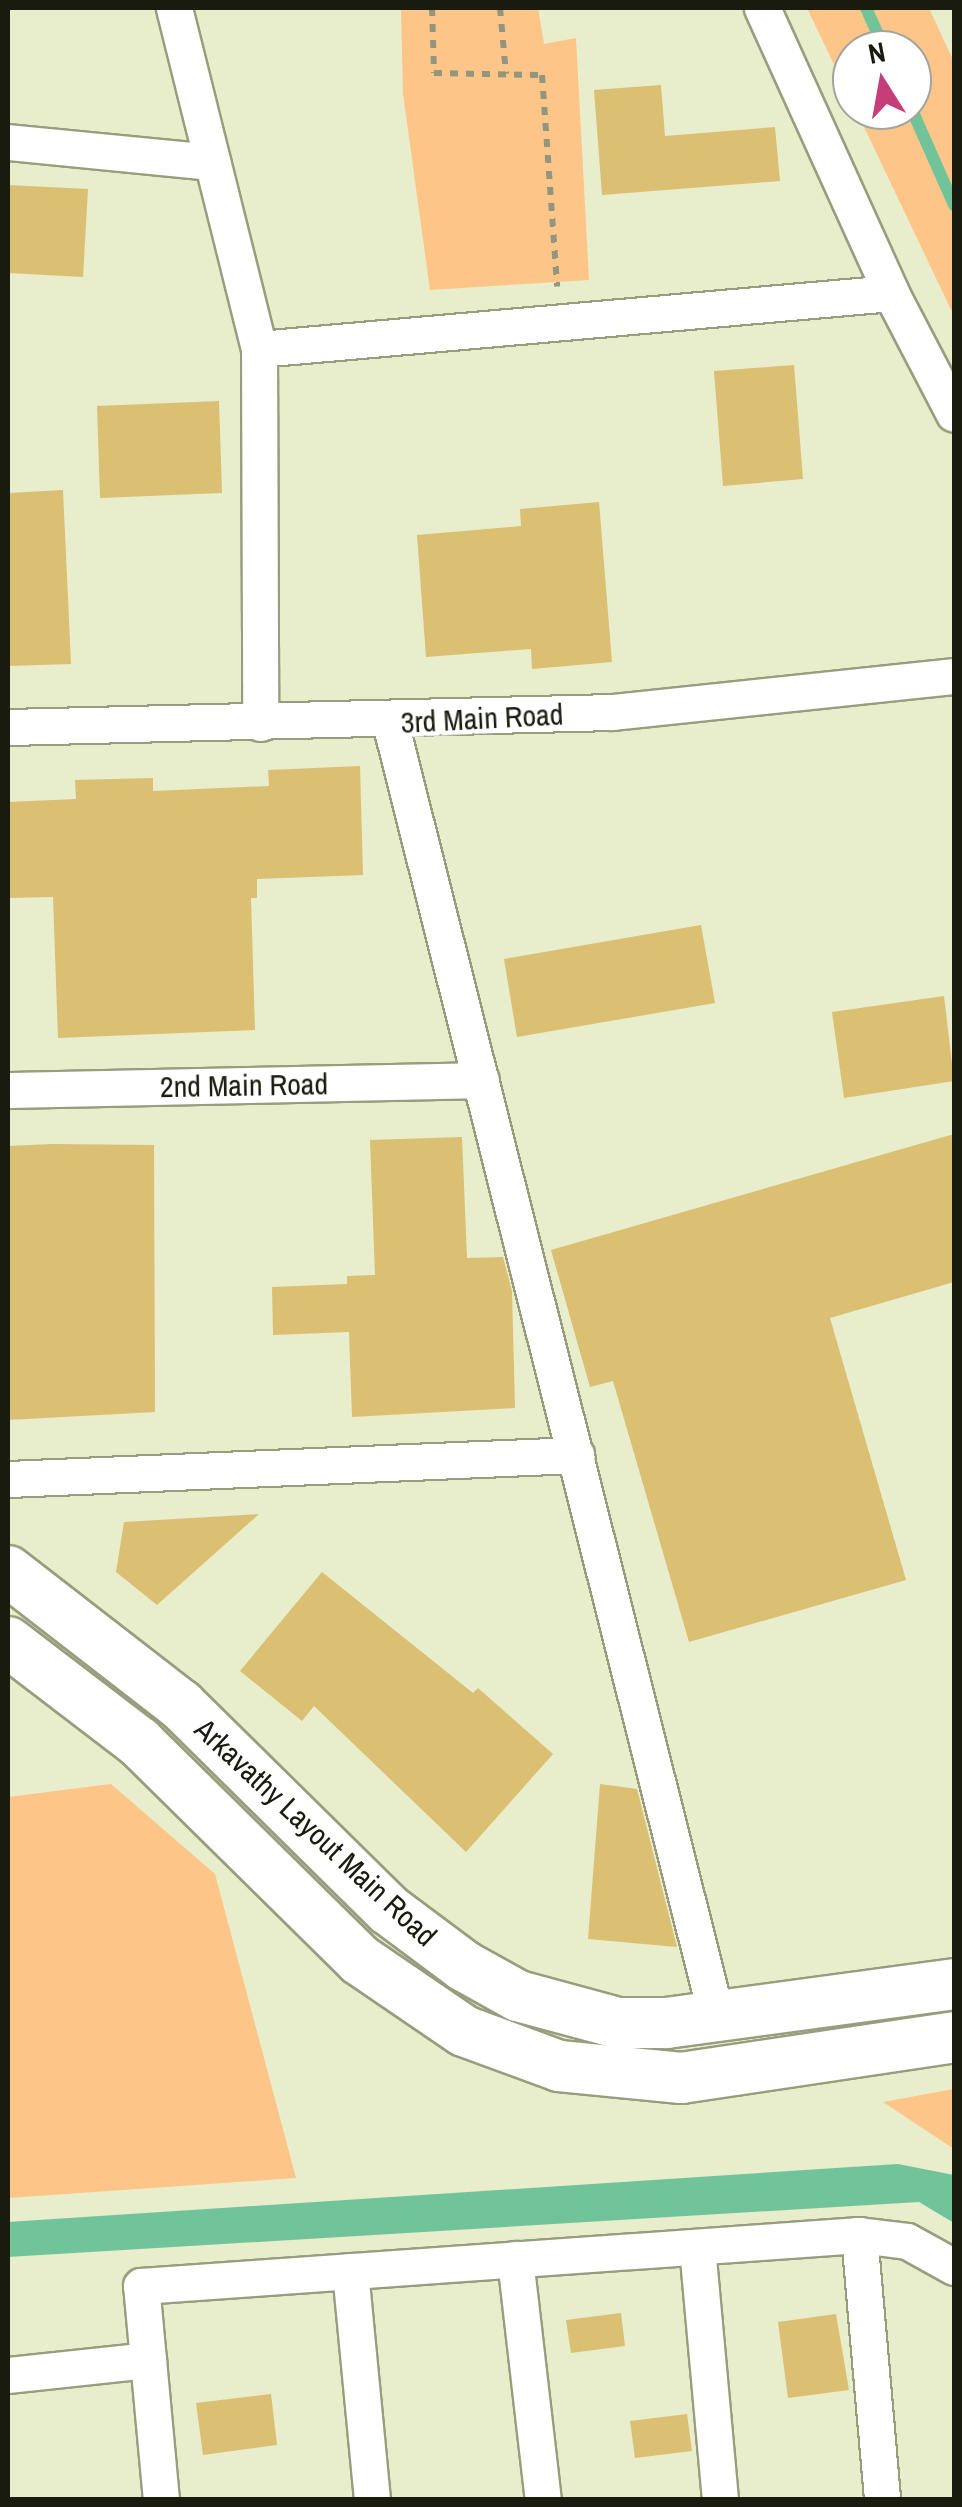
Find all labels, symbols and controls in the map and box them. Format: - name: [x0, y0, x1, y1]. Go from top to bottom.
- north arrow: [832, 30, 932, 130]
- text: N: [865, 32, 888, 73]
- street label: 3rd Main Road: [400, 696, 564, 740]
- street label: 2nd Main Road: [160, 1066, 328, 1104]
- street label: Arkavathy Layout Main Road: [188, 1711, 444, 1953]

